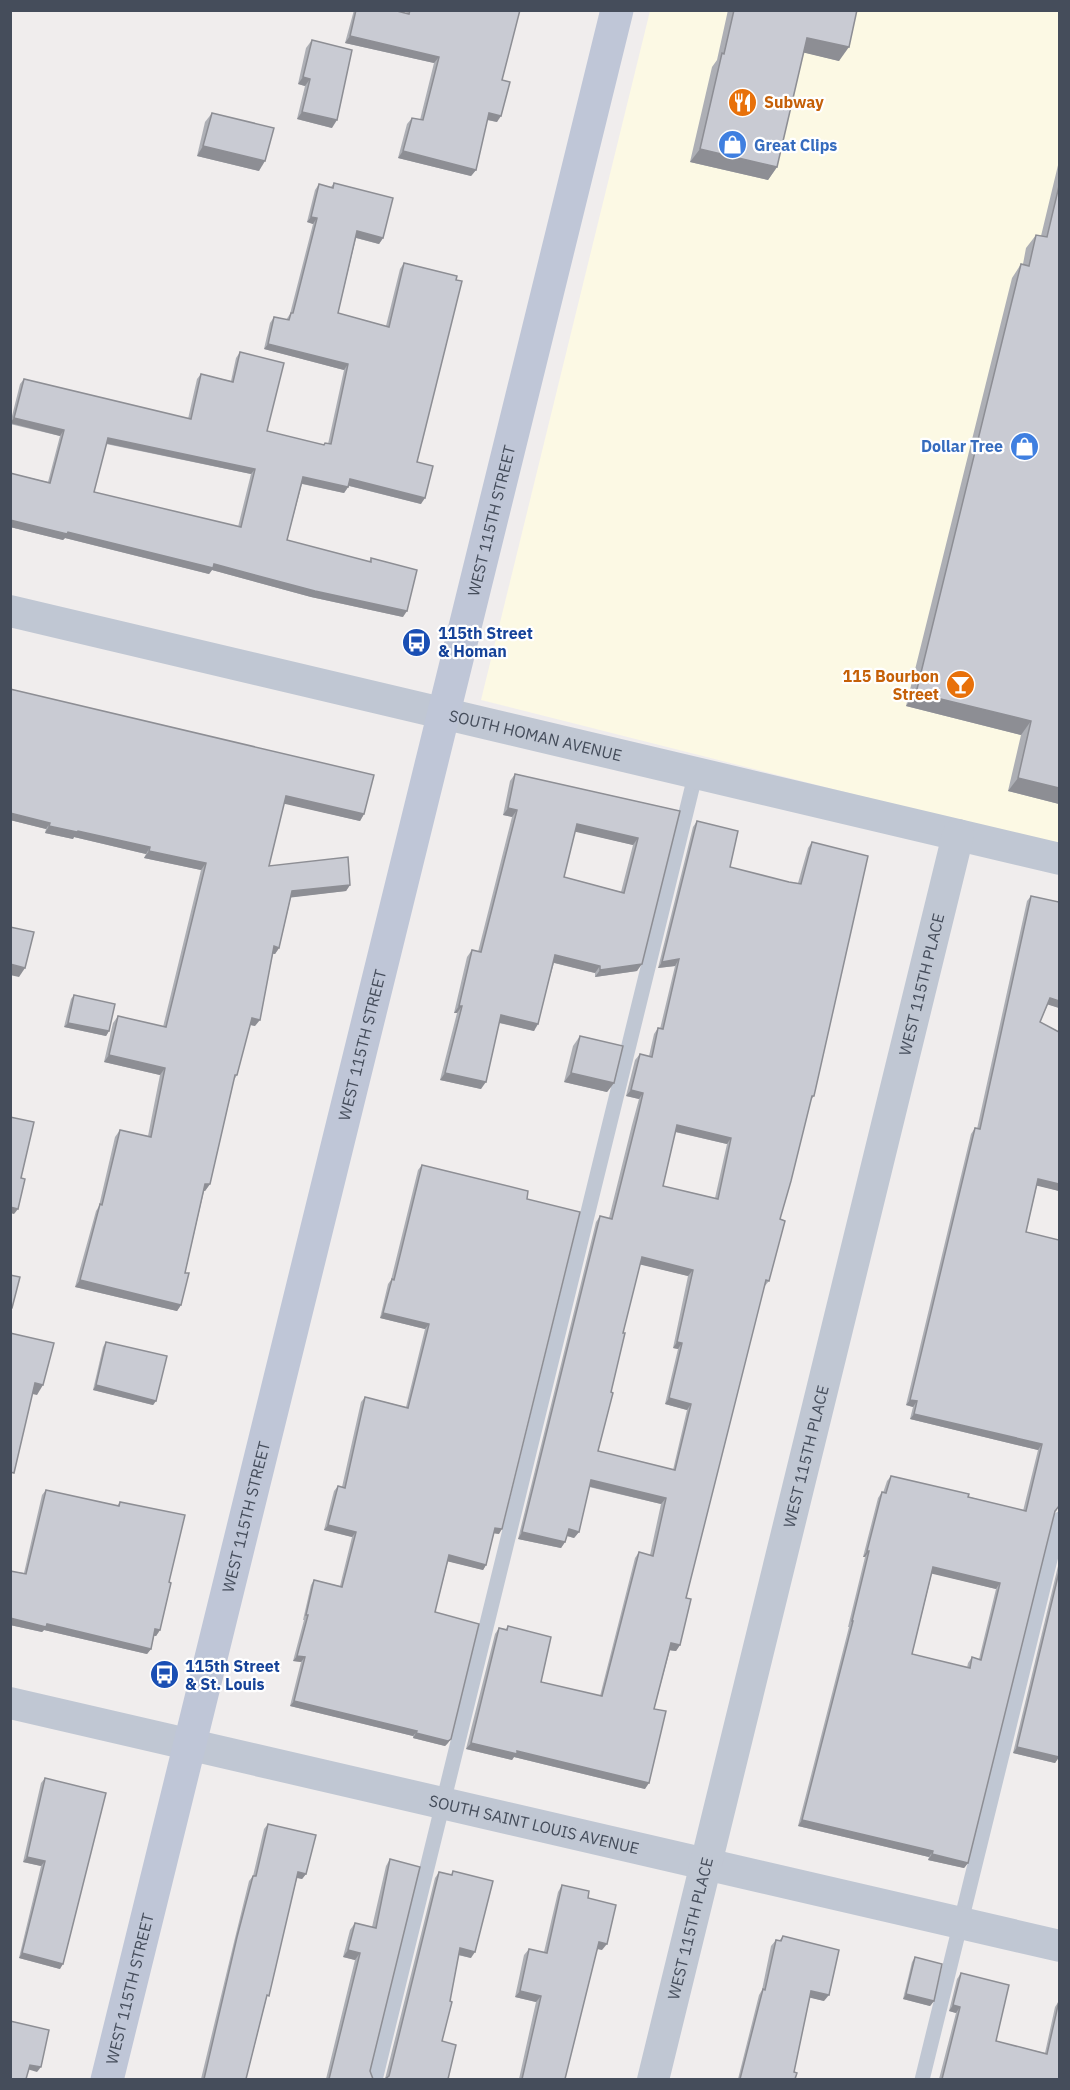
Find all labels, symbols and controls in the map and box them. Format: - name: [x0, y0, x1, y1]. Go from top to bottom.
- restaurant icon: Subway: [727, 86, 759, 118]
- place label: Subway: [764, 92, 824, 112]
- shop icon: Great Clips: [717, 129, 749, 161]
- place label: Great Clips: [754, 135, 837, 155]
- shop icon: Dollar Tree: [1008, 430, 1040, 462]
- place label: Dollar Tree: [921, 436, 1003, 456]
- street label: WEST 115TH STREET: [463, 443, 519, 598]
- place label: 115th Street & Homan: [438, 623, 533, 661]
- bus stop icon: 115th Street & Homan: [401, 626, 433, 658]
- place label: 115 Bourbon Street: [842, 666, 939, 704]
- bar icon: 115 Bourbon Street: [944, 669, 976, 701]
- street label: SOUTH HOMAN AVENUE: [447, 705, 624, 765]
- street label: WEST 115TH PLACE: [894, 911, 948, 1058]
- street label: WEST 115TH STREET: [334, 967, 390, 1123]
- street label: WEST 115TH PLACE: [779, 1383, 833, 1530]
- street label: WEST 115TH STREET: [217, 1439, 274, 1594]
- place label: 115th Street & St. Louis: [185, 1656, 280, 1694]
- bus stop icon: 115th Street & St. Louis: [148, 1659, 180, 1691]
- street label: SOUTH SAINT LOUIS AVENUE: [427, 1790, 641, 1858]
- street label: WEST 115TH PLACE: [663, 1855, 717, 2002]
- street label: WEST 115TH STREET: [101, 1911, 158, 2066]

